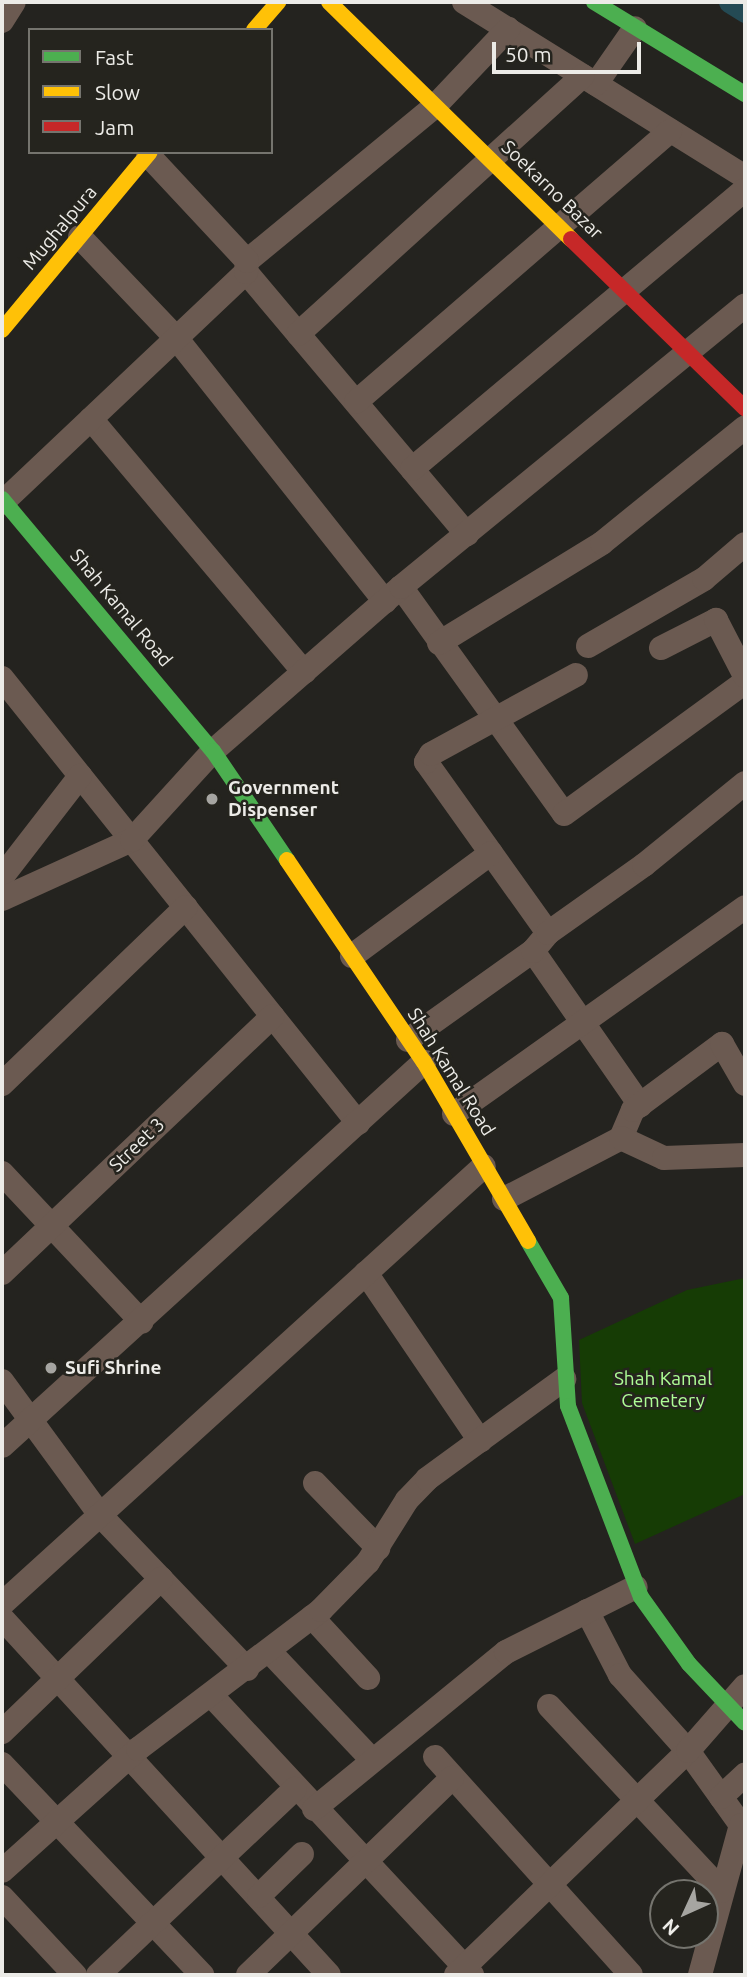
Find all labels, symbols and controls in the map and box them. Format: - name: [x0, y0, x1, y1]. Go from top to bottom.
- legend: [28, 28, 273, 154]
- scale bar: [495, 28, 644, 72]
- text: 50 m: [505, 42, 552, 66]
- text: Fast: [95, 45, 133, 69]
- text: Slow: [95, 80, 140, 104]
- text: Jam: [95, 115, 134, 139]
- street label: Soekarno Bazar: [497, 136, 607, 244]
- street label: Mughalpura: [18, 181, 102, 275]
- street label: Shah Kamal Road: [65, 545, 177, 671]
- place label: Government Dispenser: [228, 777, 339, 821]
- marker: Government Dispenser: [202, 789, 222, 809]
- street label: Shah Kamal Road: [403, 1004, 499, 1140]
- street label: Street 3: [105, 1113, 169, 1177]
- place label: Sufi Shrine: [65, 1357, 162, 1379]
- marker: Sufi Shrine: [43, 1360, 59, 1376]
- park label: Shah Kamal Cemetery: [614, 1368, 712, 1412]
- north arrow: [649, 1879, 719, 1949]
- text: N: [658, 1915, 683, 1940]

